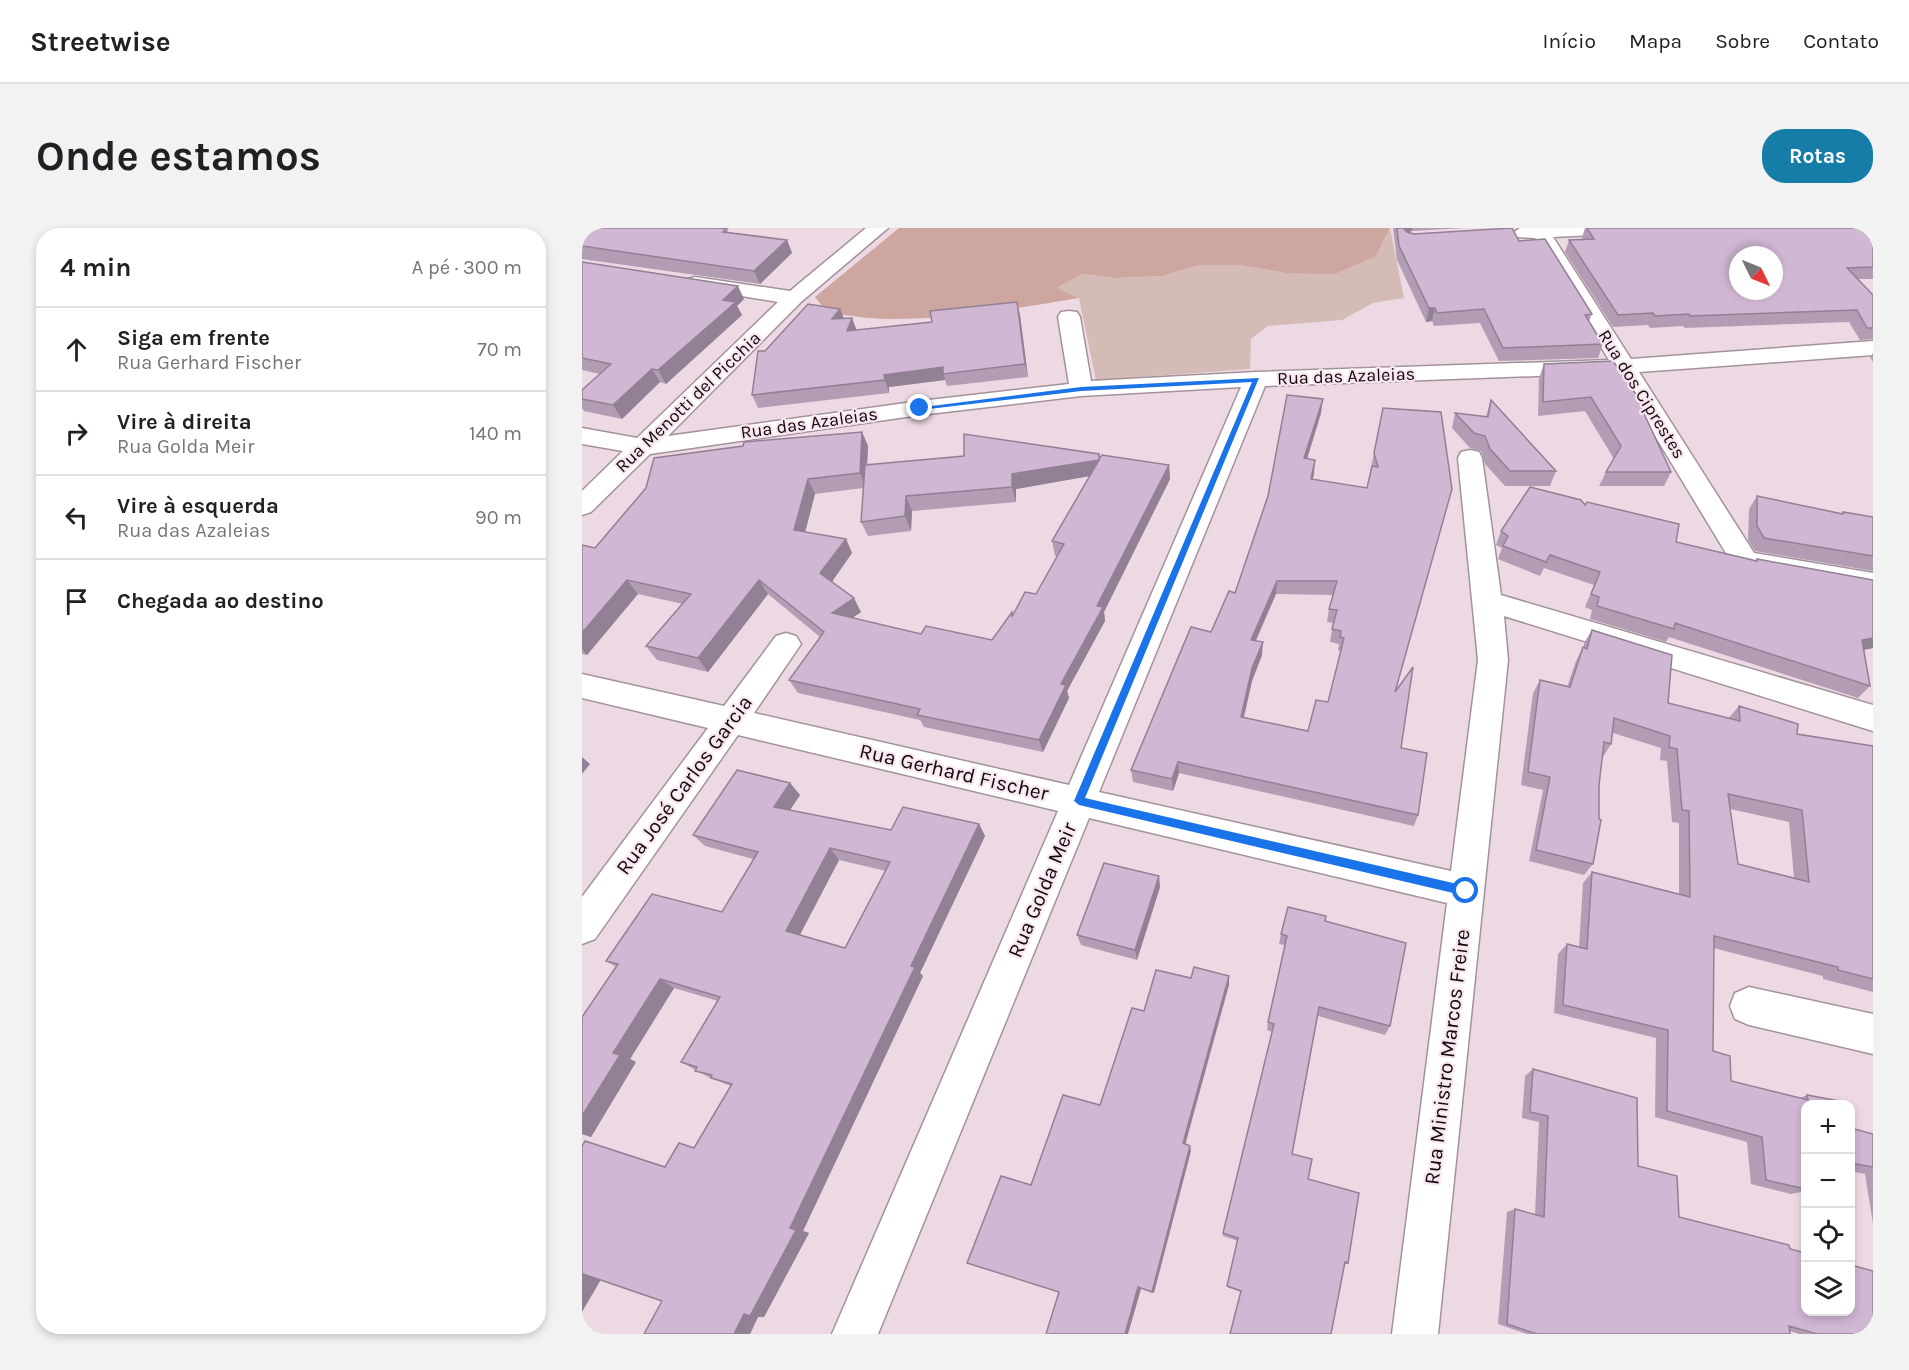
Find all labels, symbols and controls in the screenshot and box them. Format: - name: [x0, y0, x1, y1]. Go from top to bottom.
- text: Streetwise: [30, 25, 171, 58]
- text: Início: [1543, 29, 1596, 53]
- text: Mapa: [1629, 29, 1682, 53]
- text: Sobre: [1715, 29, 1770, 53]
- text: Contato: [1803, 29, 1879, 53]
- button: Rotas: [1762, 129, 1873, 183]
- text: Onde estamos: [36, 131, 321, 181]
- north arrow: [1729, 246, 1783, 300]
- text: 4 min: [60, 252, 131, 283]
- text: A pé · 300 m: [412, 256, 522, 279]
- text: Siga em frente: [117, 325, 270, 351]
- street label: Rua dos Ciprestes: [1593, 325, 1691, 463]
- street label: Rua Menotti del Picchia: [611, 327, 765, 477]
- icon: ahead: [60, 333, 93, 366]
- text: 70 m: [477, 338, 522, 361]
- text: Rua Gerhard Fischer: [117, 351, 301, 374]
- street label: Rua das Azaleias: [1277, 363, 1415, 389]
- route end: [906, 394, 932, 420]
- street label: Rua das Azaleias: [739, 402, 879, 444]
- text: Vire à direita: [117, 409, 252, 435]
- icon: right: [60, 417, 93, 450]
- text: 140 m: [469, 422, 522, 445]
- text: Rua Golda Meir: [117, 435, 255, 458]
- text: Vire à esquerda: [117, 493, 279, 519]
- icon: left: [60, 501, 93, 534]
- text: 90 m: [475, 506, 522, 529]
- text: Rua das Azaleias: [117, 519, 271, 542]
- icon: arrive: [60, 585, 93, 618]
- text: Chegada ao destino: [117, 588, 324, 614]
- street label: Rua José Carlos Garcia: [611, 691, 757, 879]
- street label: Rua Gerhard Fischer: [857, 739, 1051, 806]
- street label: Rua Golda Meir: [1003, 818, 1081, 961]
- route start: [1452, 877, 1478, 903]
- street label: Rua Ministro Marcos Freire: [1419, 928, 1475, 1186]
- map controls: [1801, 1100, 1855, 1316]
- button: +: [1801, 1100, 1855, 1154]
- button: −: [1801, 1154, 1855, 1208]
- button: locate: [1801, 1208, 1855, 1262]
- button: layers: [1801, 1262, 1855, 1316]

